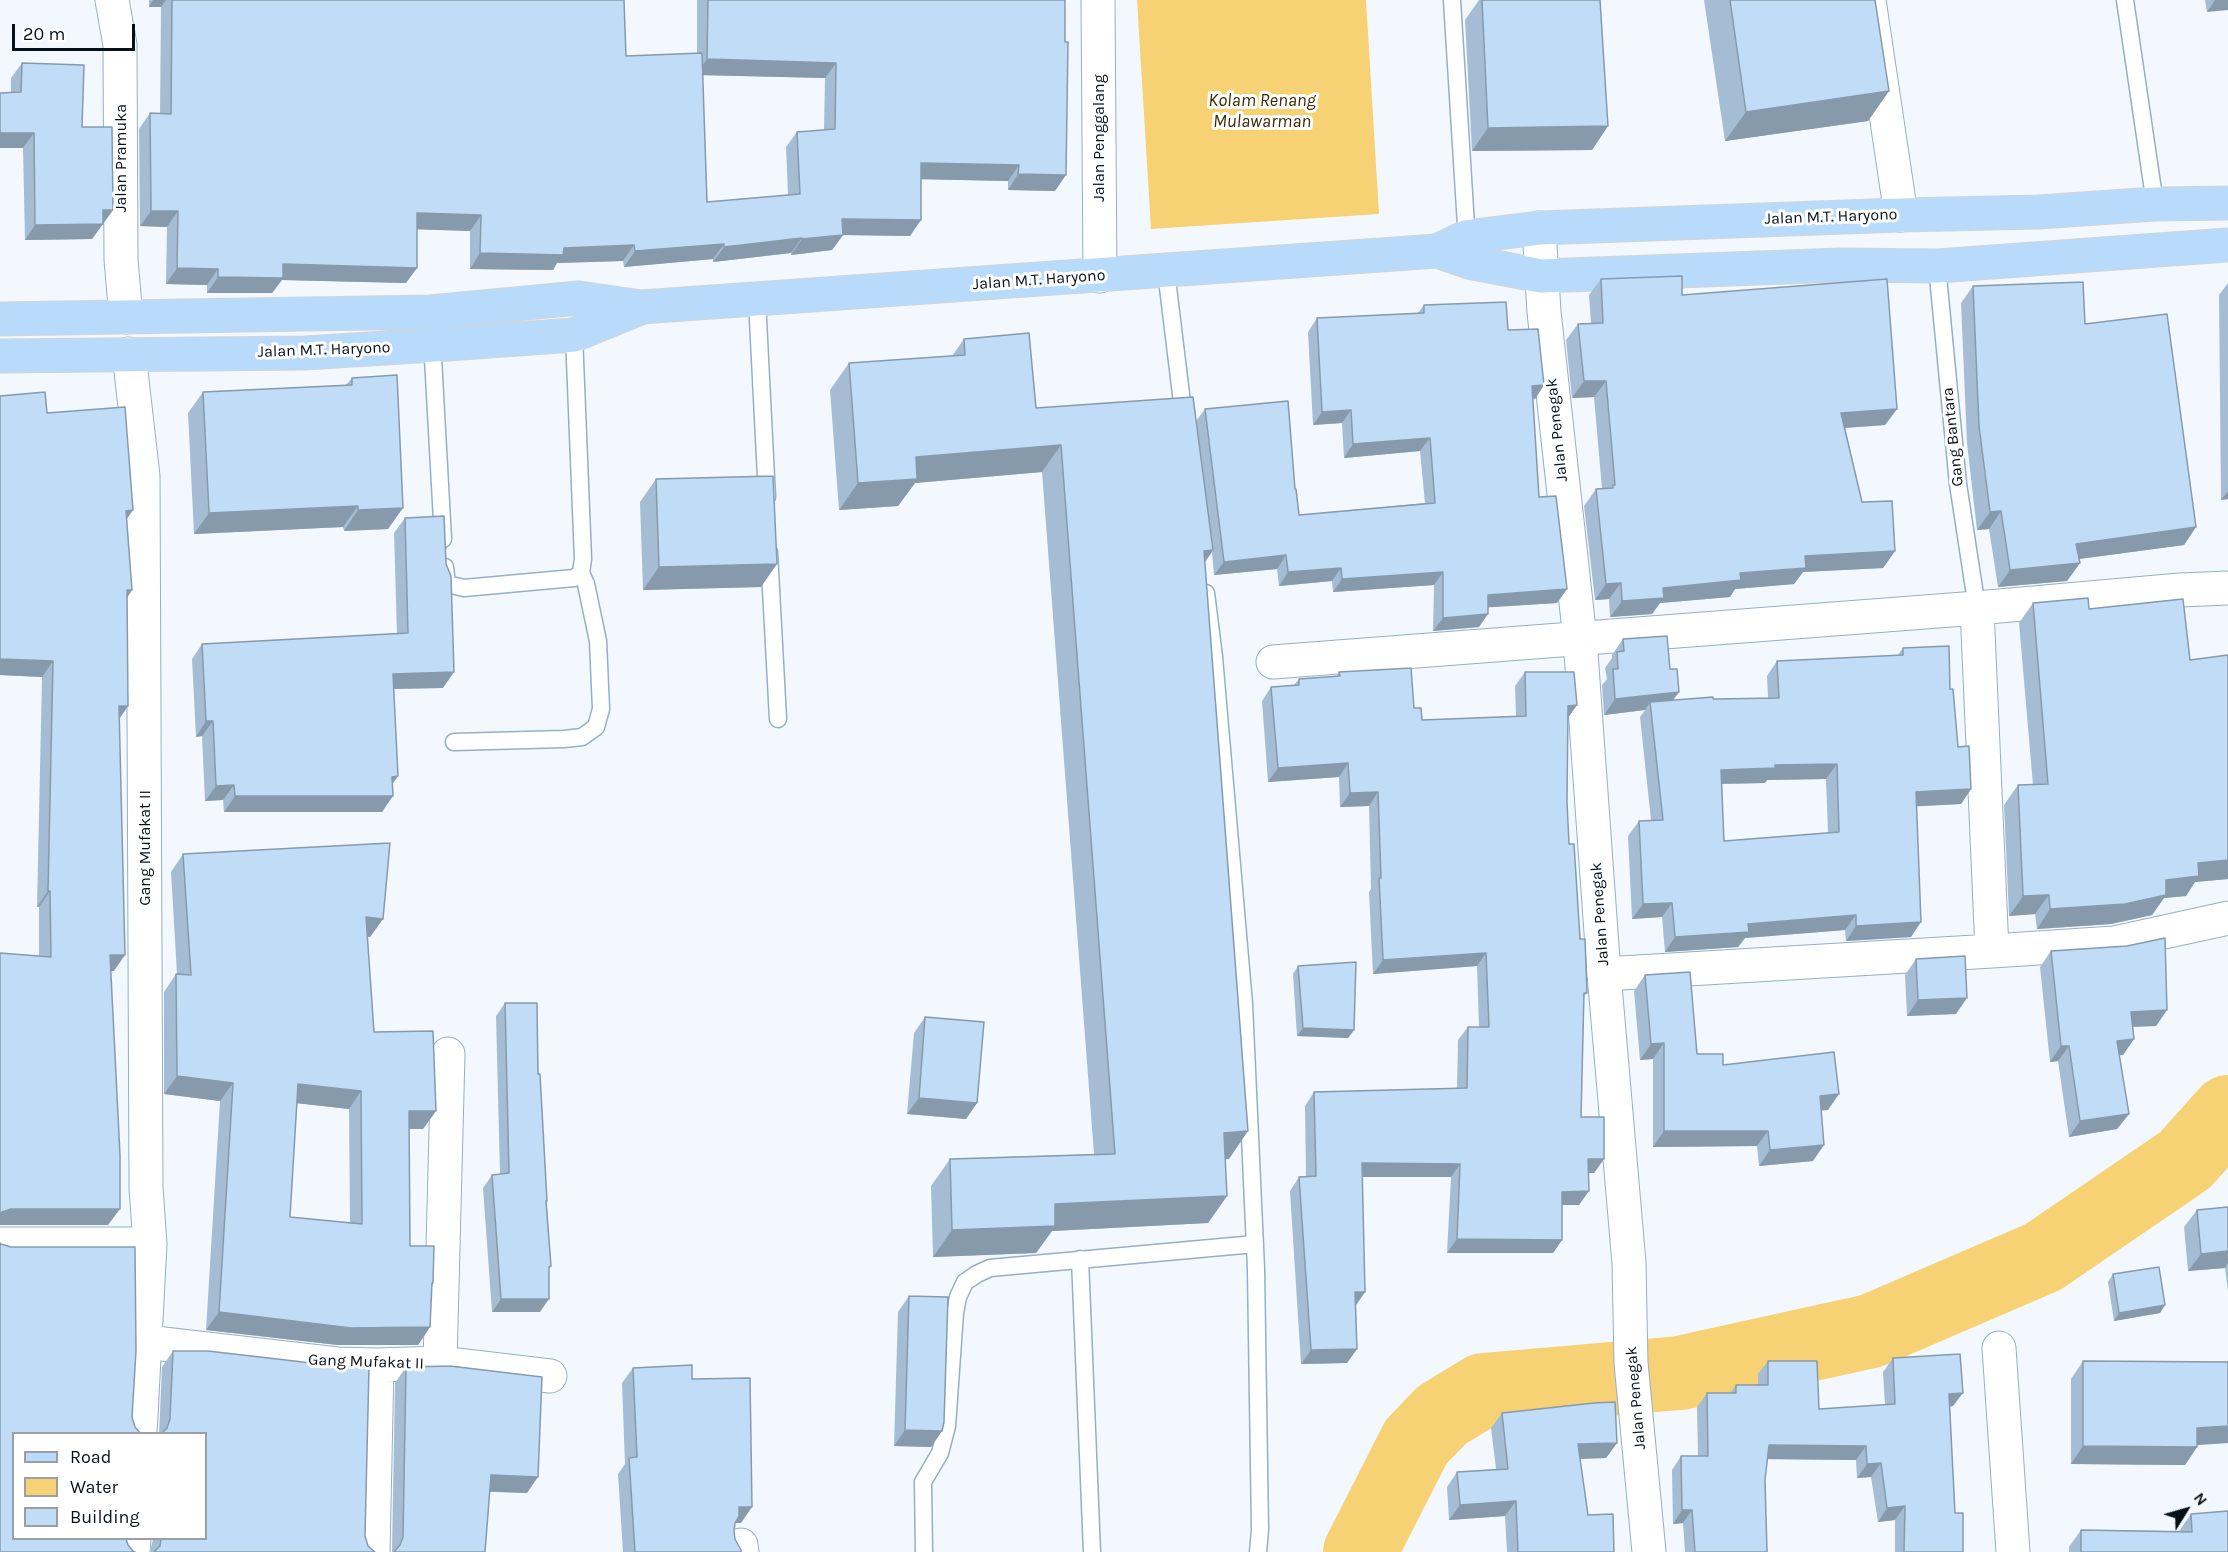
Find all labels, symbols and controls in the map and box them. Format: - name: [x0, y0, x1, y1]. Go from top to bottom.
- scale bar: [15, 12, 138, 50]
- text: 20 m: [23, 23, 65, 45]
- street label: Jalan Penggalang: [1089, 74, 1109, 202]
- water label: Kolam Renang Mulawarman: [1208, 90, 1316, 132]
- street label: Jalan Pramuka: [111, 104, 131, 212]
- street label: Jalan M.T. Haryono: [1764, 205, 1898, 229]
- street label: Jalan M.T. Haryono: [972, 266, 1106, 294]
- street label: Jalan M.T. Haryono: [257, 338, 391, 362]
- street label: Jalan Penegak: [1542, 377, 1572, 483]
- street label: Gang Bantara: [1938, 387, 1968, 487]
- street label: Gang Mufakat II: [135, 790, 155, 906]
- street label: Jalan Penegak: [1587, 862, 1613, 966]
- street label: Jalan Penegak: [1622, 1345, 1650, 1451]
- street label: Gang Mufakat II: [308, 1350, 424, 1374]
- legend: [12, 1432, 207, 1540]
- text: Road: [70, 1446, 111, 1468]
- text: Water: [70, 1476, 118, 1498]
- north arrow: [2156, 1480, 2216, 1540]
- text: N: [2190, 1489, 2212, 1509]
- text: Building: [70, 1506, 140, 1528]

